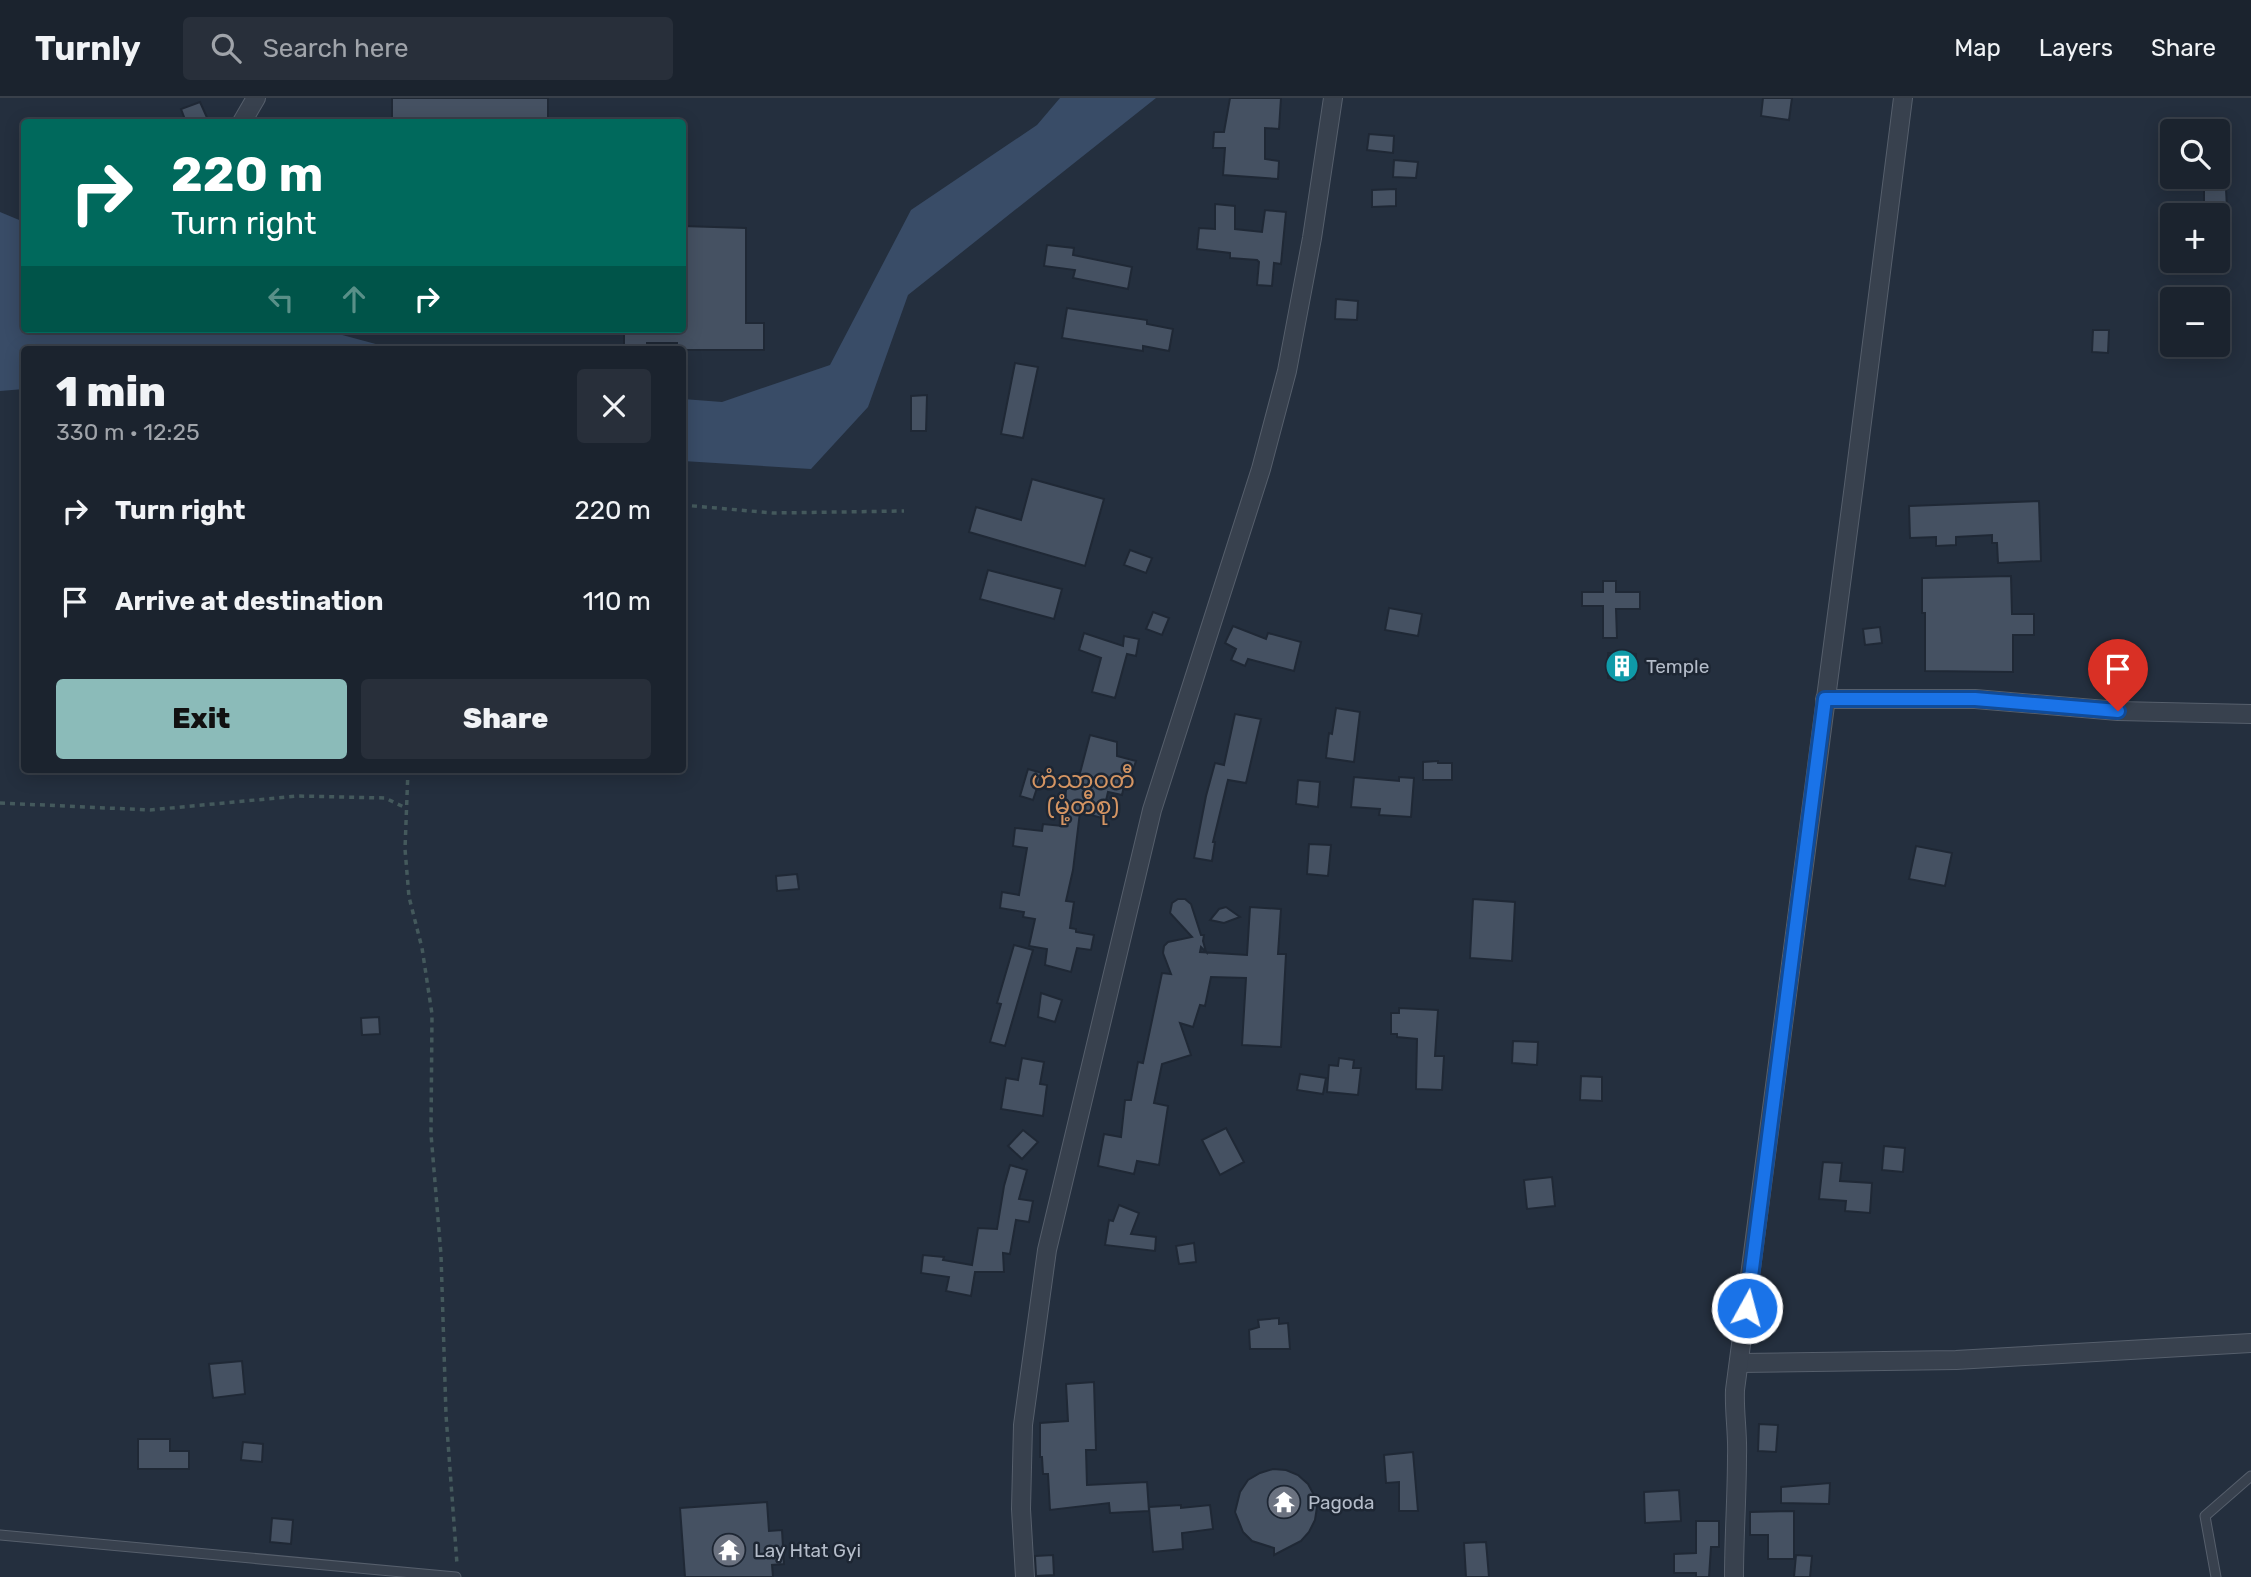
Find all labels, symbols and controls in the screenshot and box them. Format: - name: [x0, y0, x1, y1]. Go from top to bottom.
- search box: [183, 17, 673, 80]
- text: Turnly: [35, 29, 141, 68]
- icon: search: [207, 29, 245, 67]
- text: Search here: [263, 33, 409, 64]
- text: Map: [1954, 34, 2001, 62]
- text: Layers: [2039, 34, 2113, 62]
- text: Share: [2151, 34, 2216, 62]
- map controls: [2160, 119, 2230, 357]
- button: search: [2160, 119, 2230, 189]
- text: 220 m: [171, 145, 323, 203]
- icon: right: [56, 147, 147, 238]
- button: +: [2160, 203, 2230, 273]
- text: Turn right: [171, 204, 316, 242]
- icon: left: [262, 280, 300, 318]
- icon: ahead: [335, 280, 373, 318]
- icon: right: [408, 280, 446, 318]
- button: −: [2160, 287, 2230, 357]
- text: 1 min: [56, 367, 166, 417]
- button: close: [577, 369, 651, 443]
- text: 330 m · 12:25: [56, 418, 200, 446]
- icon: right: [56, 492, 94, 530]
- text: Turn right: [115, 495, 245, 526]
- text: 220 m: [574, 495, 651, 526]
- icon: arrive: [56, 583, 94, 621]
- text: Arrive at destination: [115, 586, 383, 617]
- text: 110 m: [583, 586, 651, 617]
- pin: [2088, 639, 2148, 711]
- building icon: Temple: [1603, 647, 1641, 685]
- icon: arrive: [2099, 650, 2137, 688]
- place label: Temple: [1646, 655, 1709, 678]
- button: Exit: [56, 679, 347, 759]
- button: Share: [361, 679, 651, 759]
- district label: ဟံသာဝတီ (မုံ့တီစု): [1031, 764, 1135, 825]
- position arrow: [1710, 1271, 1784, 1345]
- temple icon: Pagoda: [1265, 1483, 1303, 1521]
- place label: Pagoda: [1308, 1491, 1375, 1514]
- temple icon: Lay Htat Gyi: [710, 1531, 748, 1569]
- place label: Lay Htat Gyi: [754, 1539, 861, 1562]

